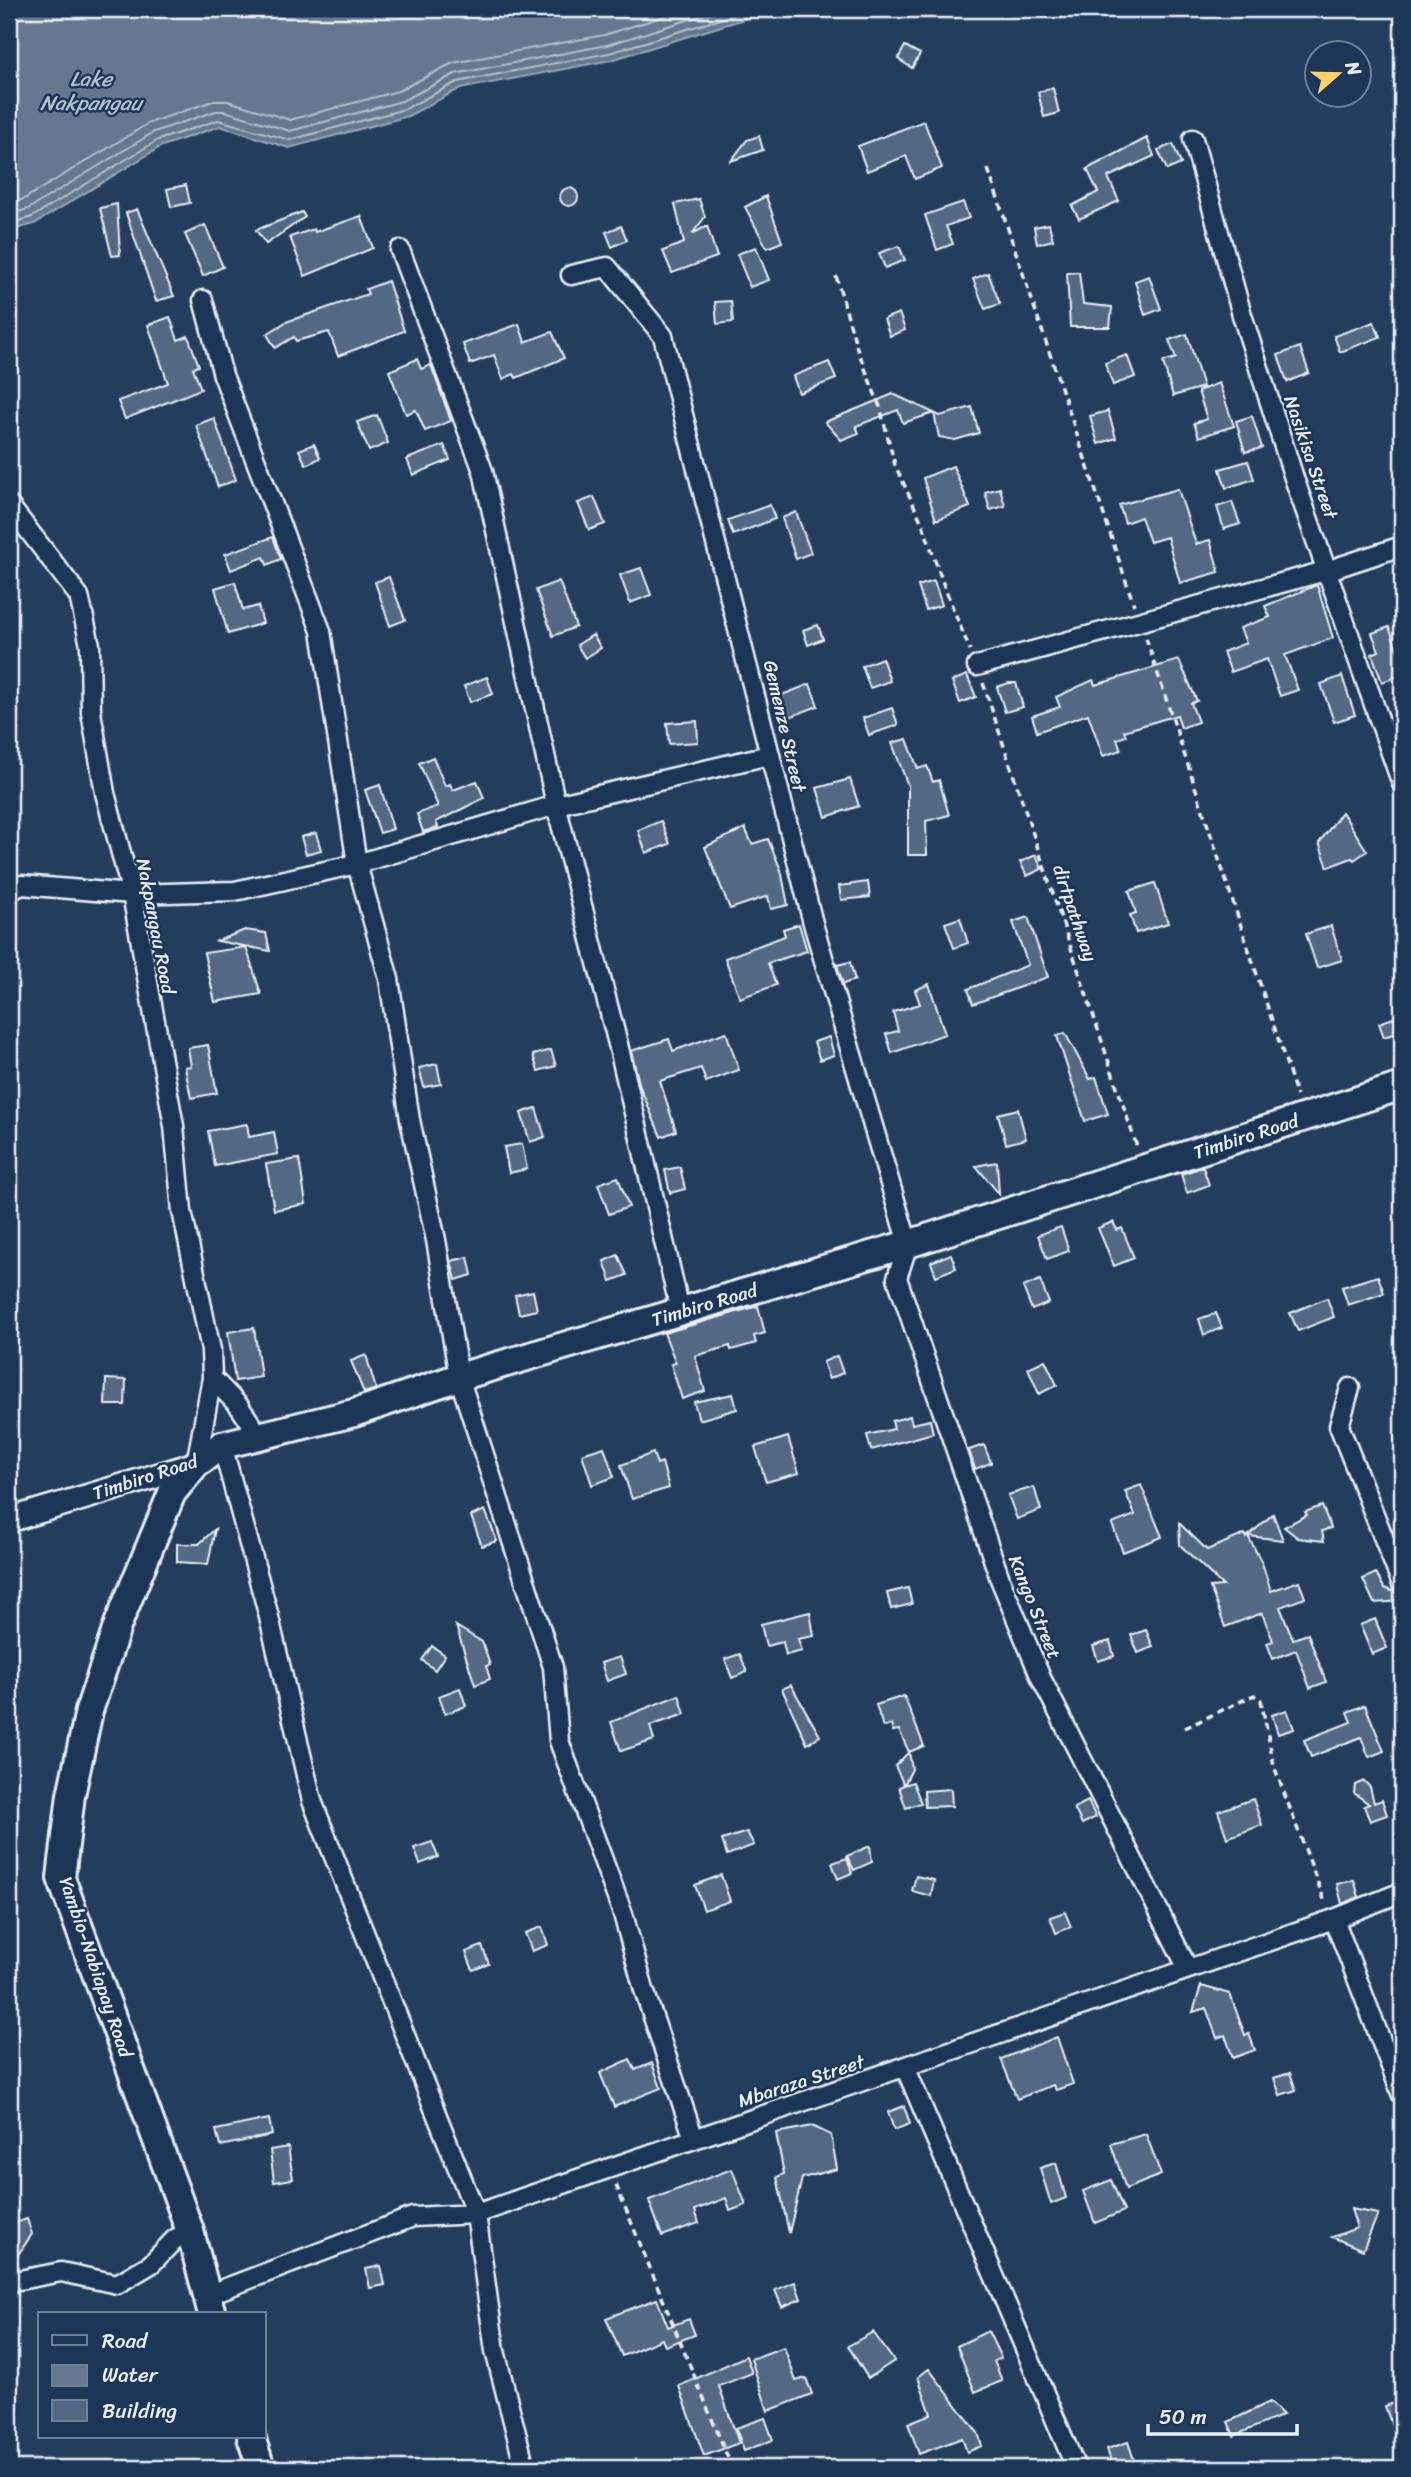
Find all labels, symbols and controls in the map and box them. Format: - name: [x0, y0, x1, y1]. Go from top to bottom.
- north arrow: [1302, 38, 1372, 108]
- text: N: [1335, 56, 1372, 81]
- water label: Lake Nakpangau: [40, 60, 145, 122]
- street label: Nasikisa Street: [1274, 391, 1348, 525]
- street label: Gemenze Street: [754, 657, 817, 797]
- street label: Nakpangau Road: [127, 855, 186, 999]
- street label: dirtpathway: [1043, 860, 1107, 966]
- street label: Timbiro Road: [1189, 1103, 1304, 1168]
- street label: Timbiro Road: [647, 1273, 763, 1336]
- street label: Timbiro Road: [88, 1444, 204, 1509]
- street label: Kango Street: [999, 1550, 1071, 1664]
- street label: Yambio-Nabiapay Road: [50, 1872, 143, 2064]
- street label: Mbaraza Street: [733, 2045, 870, 2117]
- legend: [38, 2312, 266, 2438]
- text: Road: [102, 2322, 149, 2360]
- text: Water: [102, 2356, 159, 2394]
- text: Building: [102, 2392, 178, 2430]
- scale bar: [1148, 2393, 1297, 2437]
- text: 50 m: [1159, 2398, 1207, 2436]

